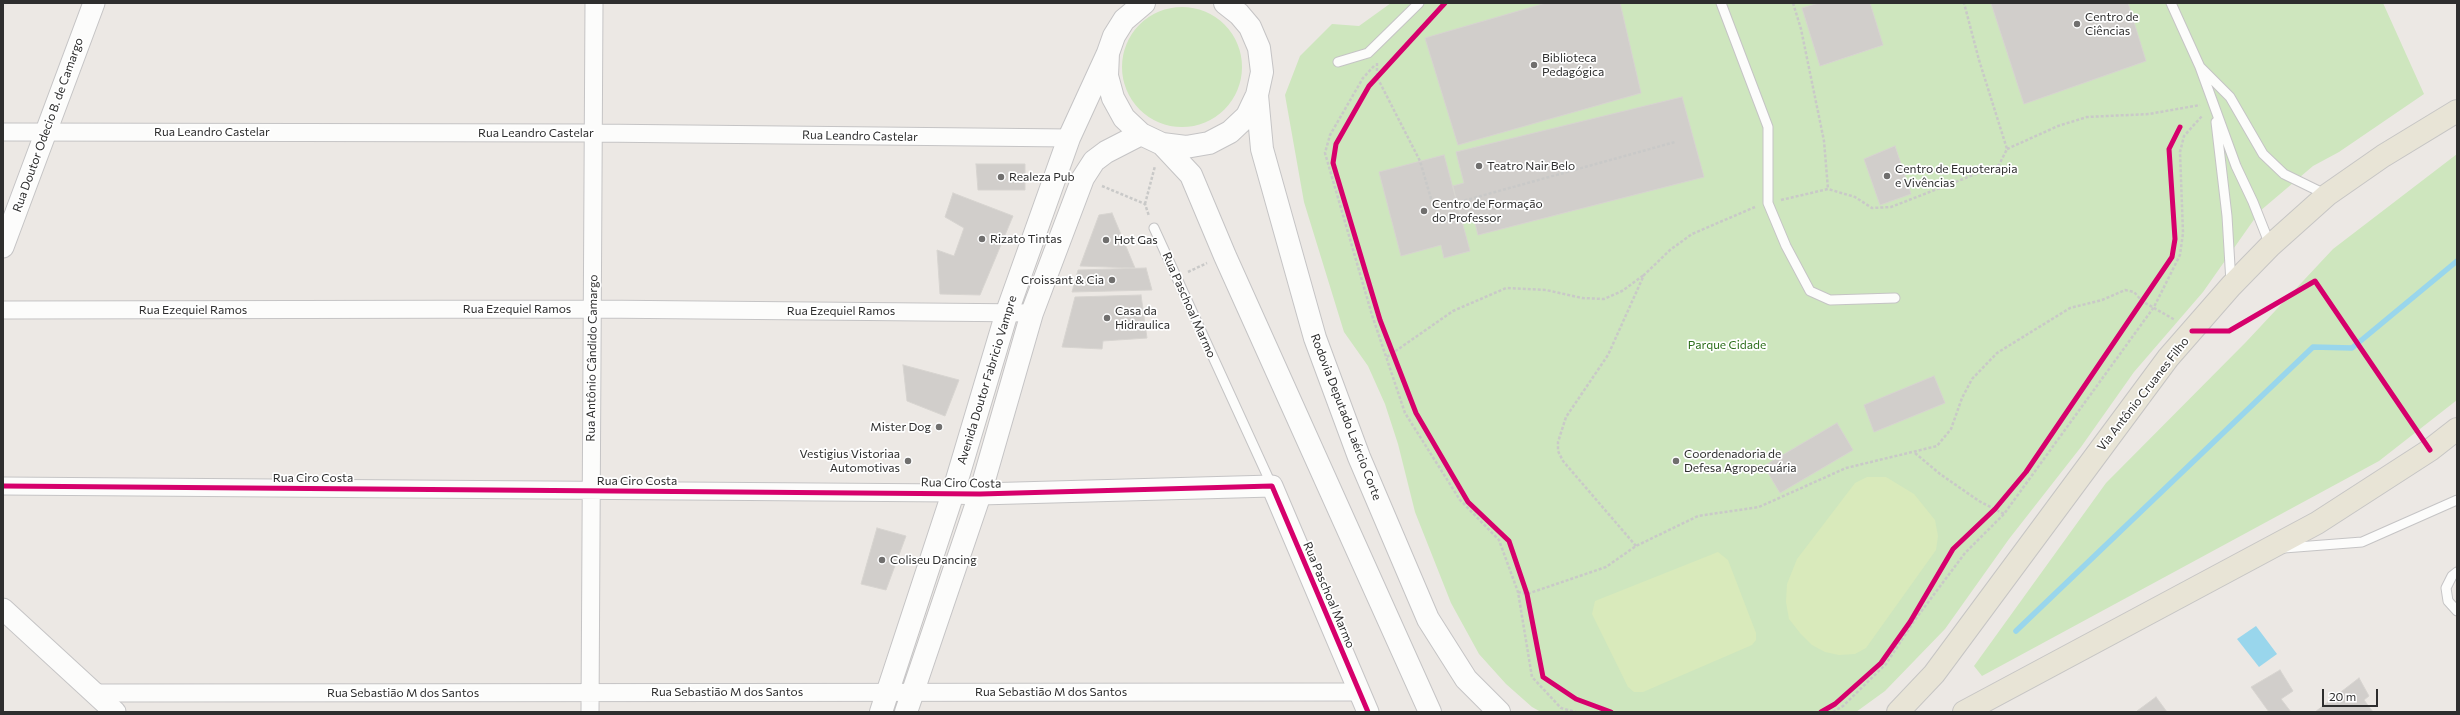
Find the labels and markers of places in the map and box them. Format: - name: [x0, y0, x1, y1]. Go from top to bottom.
- place label: Centro de Ciências: [2085, 10, 2139, 38]
- marker: Centro de Ciências: [2072, 19, 2082, 29]
- place label: Biblioteca Pedagógica: [1542, 51, 1604, 79]
- marker: Biblioteca Pedagógica: [1529, 60, 1539, 70]
- place label: Teatro Nair Belo: [1487, 159, 1575, 173]
- marker: Teatro Nair Belo: [1474, 161, 1484, 171]
- place label: Centro de Equoterapia e Vivências: [1895, 162, 2017, 190]
- place label: Realeza Pub: [1009, 170, 1074, 184]
- marker: Centro de Equoterapia e Vivências: [1882, 171, 1892, 181]
- marker: Realeza Pub: [996, 172, 1006, 182]
- place label: Centro de Formação do Professor: [1432, 197, 1543, 225]
- marker: Centro de Formação do Professor: [1419, 206, 1429, 216]
- place label: Rizato Tintas: [990, 232, 1062, 246]
- place label: Hot Gas: [1114, 233, 1158, 247]
- marker: Rizato Tintas: [977, 234, 987, 244]
- marker: Hot Gas: [1101, 235, 1111, 245]
- place label: Croissant & Cia: [1021, 273, 1104, 287]
- marker: Croissant & Cia: [1107, 275, 1117, 285]
- place label: Casa da Hidraulica: [1115, 304, 1170, 332]
- marker: Casa da Hidraulica: [1102, 313, 1112, 323]
- place label: Mister Dog: [870, 420, 931, 434]
- marker: Mister Dog: [934, 422, 944, 432]
- place label: Vestigius Vistoriaa Automotivas: [800, 447, 900, 475]
- place label: Coordenadoria de Defesa Agropecuária: [1684, 447, 1797, 475]
- marker: Vestigius Vistoriaa Automotivas: [903, 456, 913, 466]
- marker: Coordenadoria de Defesa Agropecuária: [1671, 456, 1681, 466]
- place label: Coliseu Dancing: [890, 553, 977, 567]
- marker: Coliseu Dancing: [877, 555, 887, 565]

